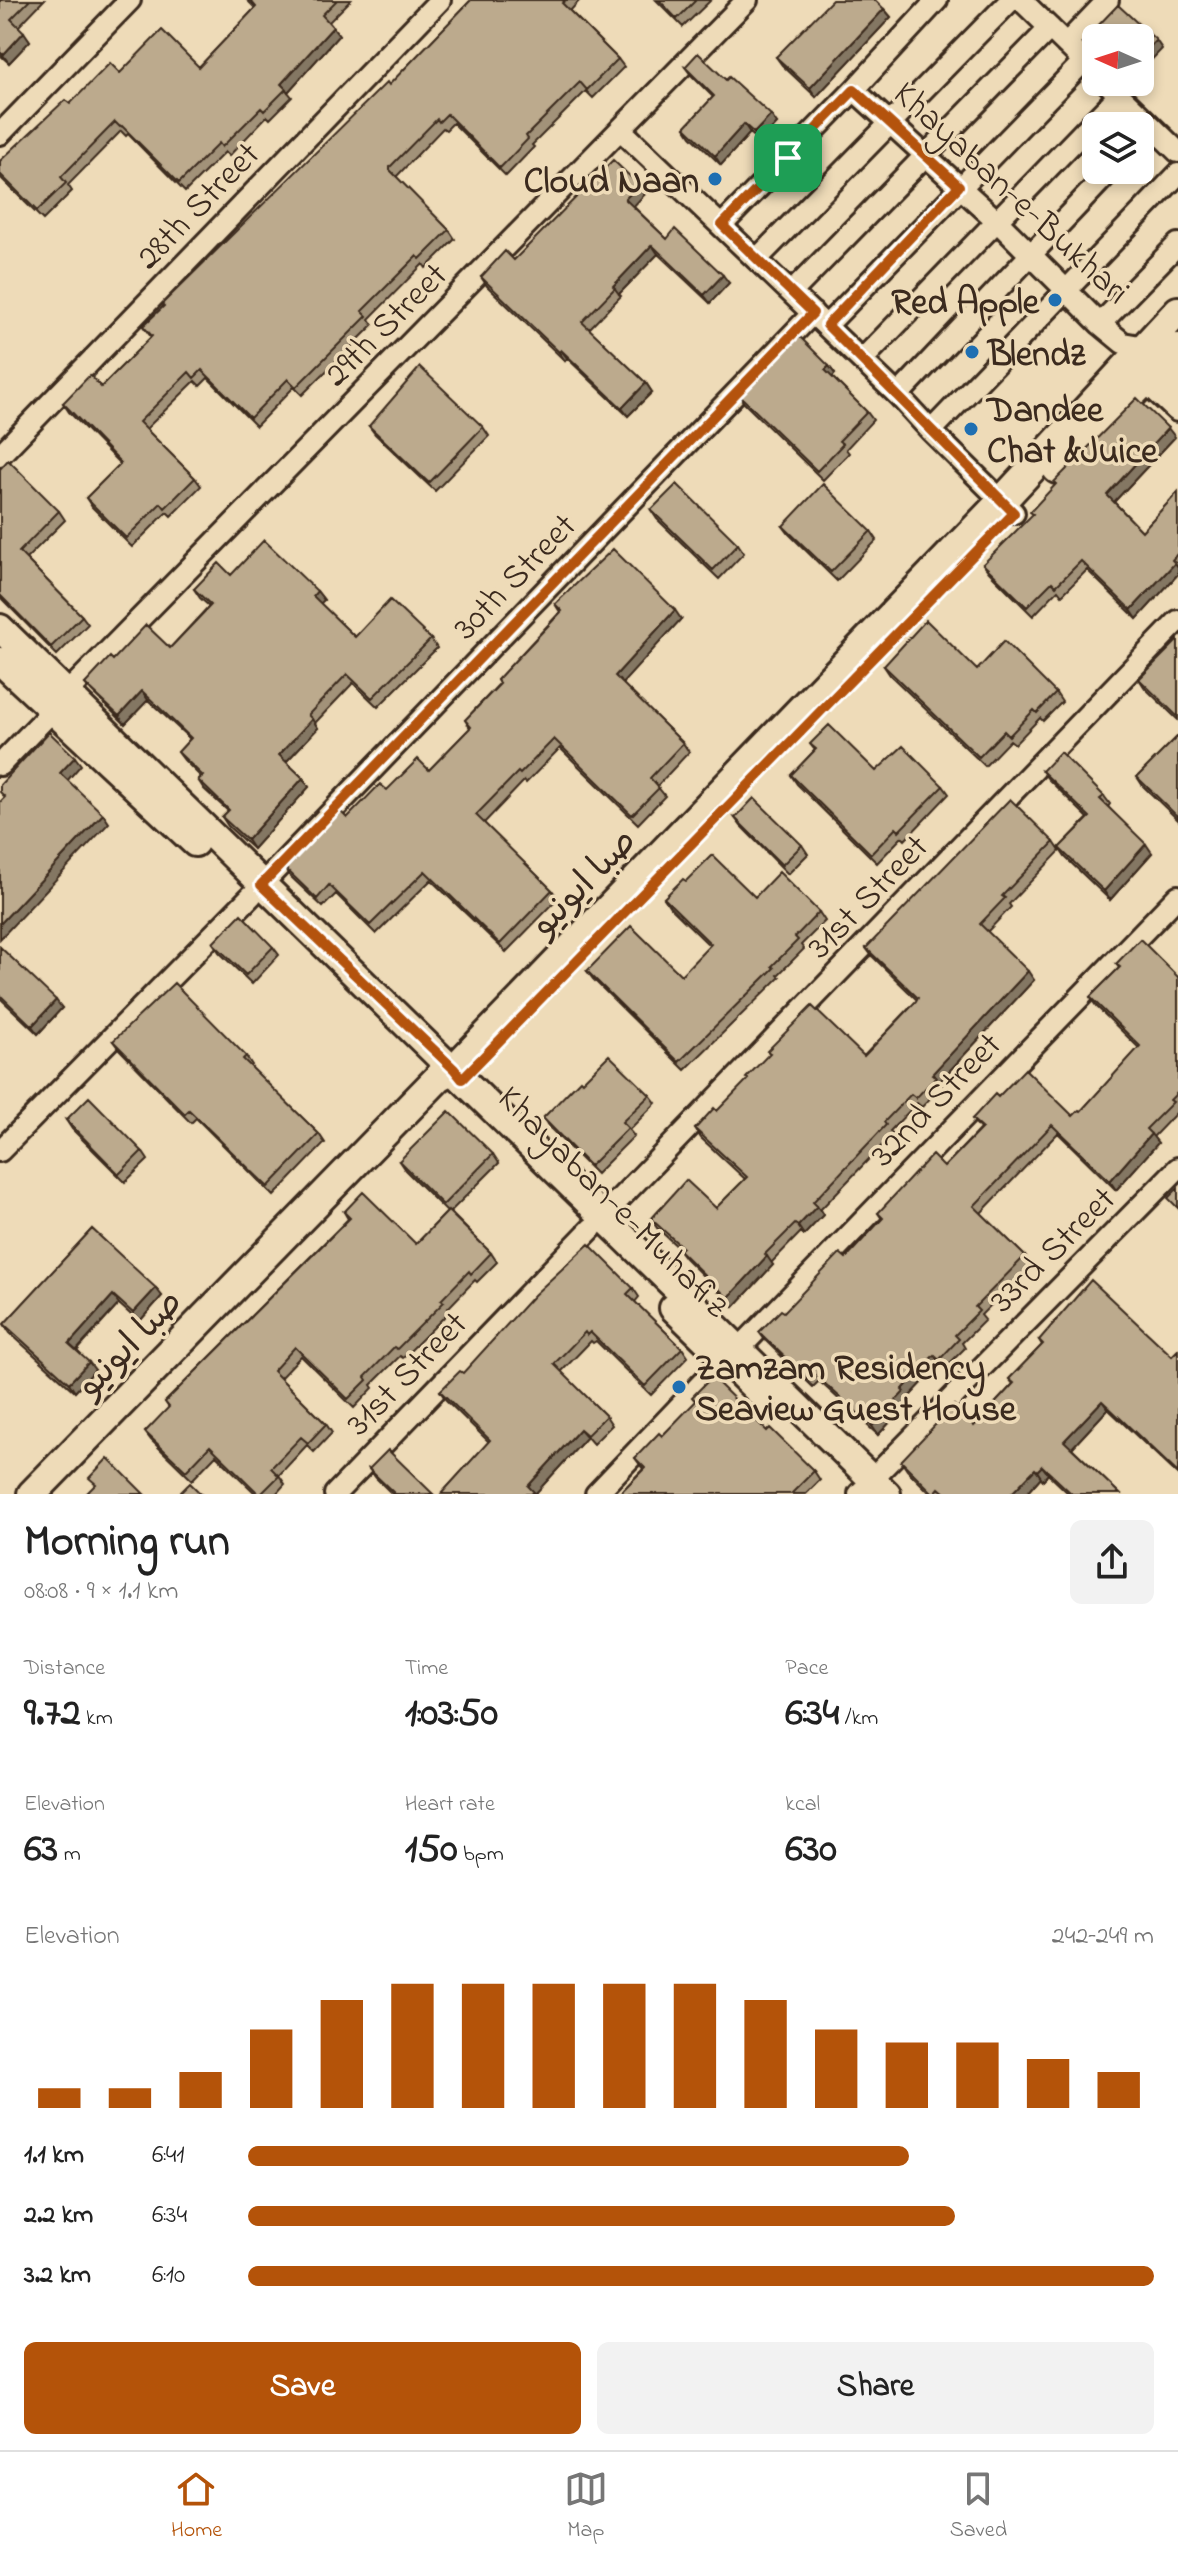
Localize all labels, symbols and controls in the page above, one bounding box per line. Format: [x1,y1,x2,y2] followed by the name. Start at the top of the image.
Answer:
[1082,24,1154,96] north arrow
[1082,24,1154,184] map controls
[879,70,1140,319] street label: Khayaban-e-Bukhari
[1082,112,1154,184] button: layers
[754,124,822,192] pin
[124,131,274,283] street label: 28th Street
[766,136,810,180] icon: arrive
[524,157,699,210] place label: Cloud Naan
[706,170,724,188] marker: Cloud Naan
[313,252,462,401] street label: 29th Street
[891,278,1040,331] place label: Red Apple
[1046,291,1064,309] marker: Red Apple
[986,330,1086,383] place label: Blendz
[963,343,981,361] marker: Blendz
[985,386,1158,480] place label: Dandee Chat &Juice
[962,420,980,438] marker: Dandee Chat &Juice
[442,502,591,654] street label: 30th Street
[518,818,651,952] street label: صبا ایونیو
[796,823,943,973] street label: 31st Street
[859,1021,1016,1181] street label: 32nd Street
[484,1075,741,1332] street label: Khayaban-e-Muhafiz
[979,1176,1130,1327] street label: 33rd Street
[64,1279,197,1413] street label: صبا ایونیو
[335,1300,482,1450] street label: 31st Street
[695,1344,1017,1438] place label: Zamzam Residency Seaview Guest House
[670,1378,688,1396] marker: Zamzam Residency Seaview Guest House
[24,1511,230,1575] text: Morning run
[1070,1520,1154,1604] button: share
[24,1573,179,1611] text: 08:08 · 9 × 1.1 km
[24,1653,105,1685] text: Distance
[405,1653,448,1685] text: Time
[785,1653,828,1685] text: Pace
[24,1685,81,1744] text: 9.72
[405,1685,498,1744] text: 1:03:50
[785,1685,839,1744] text: 6:34
[81,1703,113,1735] text: km
[839,1703,878,1735] text: /km
[24,1789,105,1821] text: Elevation
[405,1789,495,1821] text: Heart rate
[785,1789,820,1821] text: kcal
[24,1821,58,1880] text: 63
[405,1821,458,1880] text: 150
[785,1821,837,1880] text: 630
[58,1839,81,1871] text: m
[458,1839,504,1871] text: bpm
[24,1918,120,1956] text: Elevation
[1052,1918,1154,1956] text: 242–249 m
[24,2137,84,2175] text: 1.1 km
[152,2137,185,2175] text: 6:41
[24,2197,93,2235] text: 2.2 km
[152,2197,187,2235] text: 6:34
[24,2257,91,2295] text: 3.2 km
[152,2257,185,2295] text: 6:10
[24,2342,581,2434] button: Save
[597,2342,1154,2434] button: Share
[171,2467,222,2547] tab: Home
[564,2467,608,2547] tab: Map
[950,2467,1007,2547] tab: Saved

